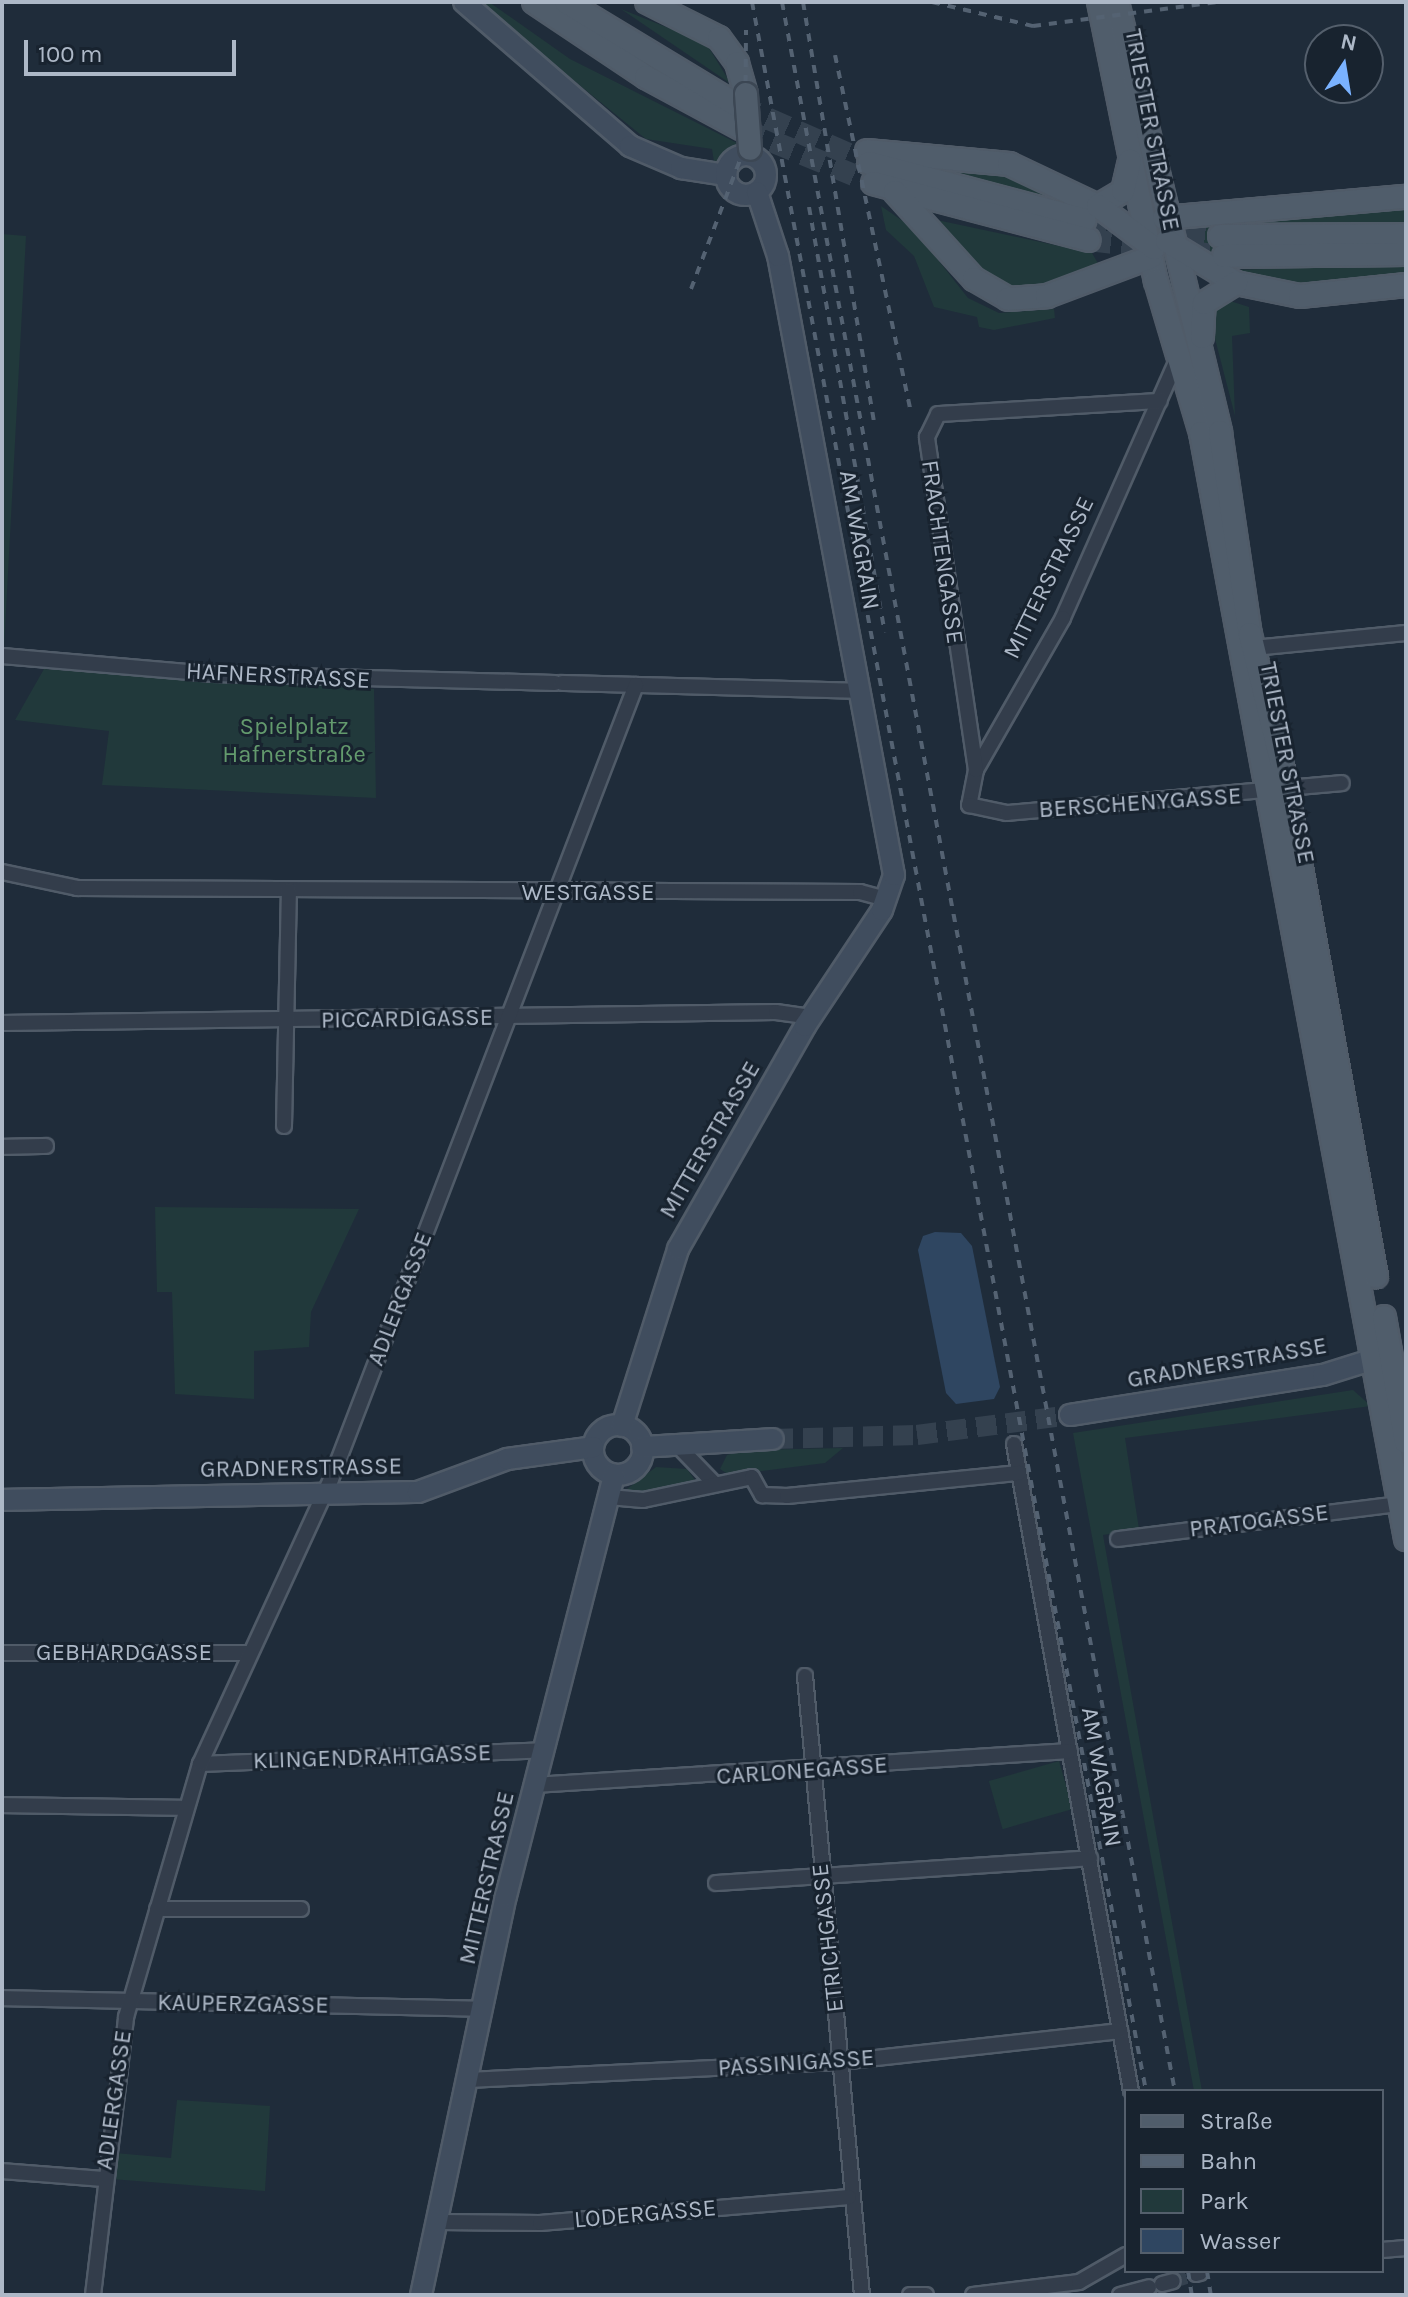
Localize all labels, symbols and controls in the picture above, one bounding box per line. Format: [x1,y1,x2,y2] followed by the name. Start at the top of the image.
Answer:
[28,24,240,74] scale bar
[1304,24,1384,104] north arrow
[1118,27,1186,233] street label: TRIESTER STRASSE
[1338,28,1359,57] text: N
[38,40,103,68] text: 100 m
[915,458,969,646] street label: FRACHTENGASSE
[833,468,885,612] street label: AM WAGRAIN
[997,492,1101,664] street label: MITTERSTRASSE
[185,657,371,695] street label: HAFNERSTRASSE
[1253,660,1321,866] street label: TRIESTER STRASSE
[222,713,366,769] park label: Spielplatz Hafnerstraße
[1038,782,1242,824] street label: BERSCHENYGASSE
[521,879,655,907] street label: WESTGASSE
[321,1003,493,1035] street label: PICCARDIGASSE
[653,1056,767,1224] street label: MITTERSTRASSE
[361,1228,439,1370] street label: ADLERGASSE
[1125,1331,1329,1395] street label: GRADNERSTRASSE
[200,1452,402,1484] street label: GRADNERSTRASSE
[1188,1498,1330,1544] street label: PRATOGASSE
[36,1639,212,1667] street label: GEBHARDGASSE
[1075,1705,1127,1849] street label: AM WAGRAIN
[252,1738,492,1776] street label: KLINGENDRAHTGASSE
[715,1751,889,1791] street label: CARLONEGASSE
[453,1789,521,1967] street label: MITTERSTRASSE
[806,1862,850,2014] street label: ETRICHGASSE
[157,1988,329,2020] street label: KAUPERZGASSE
[90,2028,138,2172] street label: ADLERGASSE
[717,2043,875,2083] street label: PASSINIGASSE
[1124,2089,1384,2273] legend
[1200,2107,1272,2135] text: Straße
[1200,2147,1257,2175] text: Bahn
[1200,2187,1249,2215] text: Park
[573,2193,717,2235] street label: LODERGASSE
[1200,2227,1280,2255] text: Wasser

